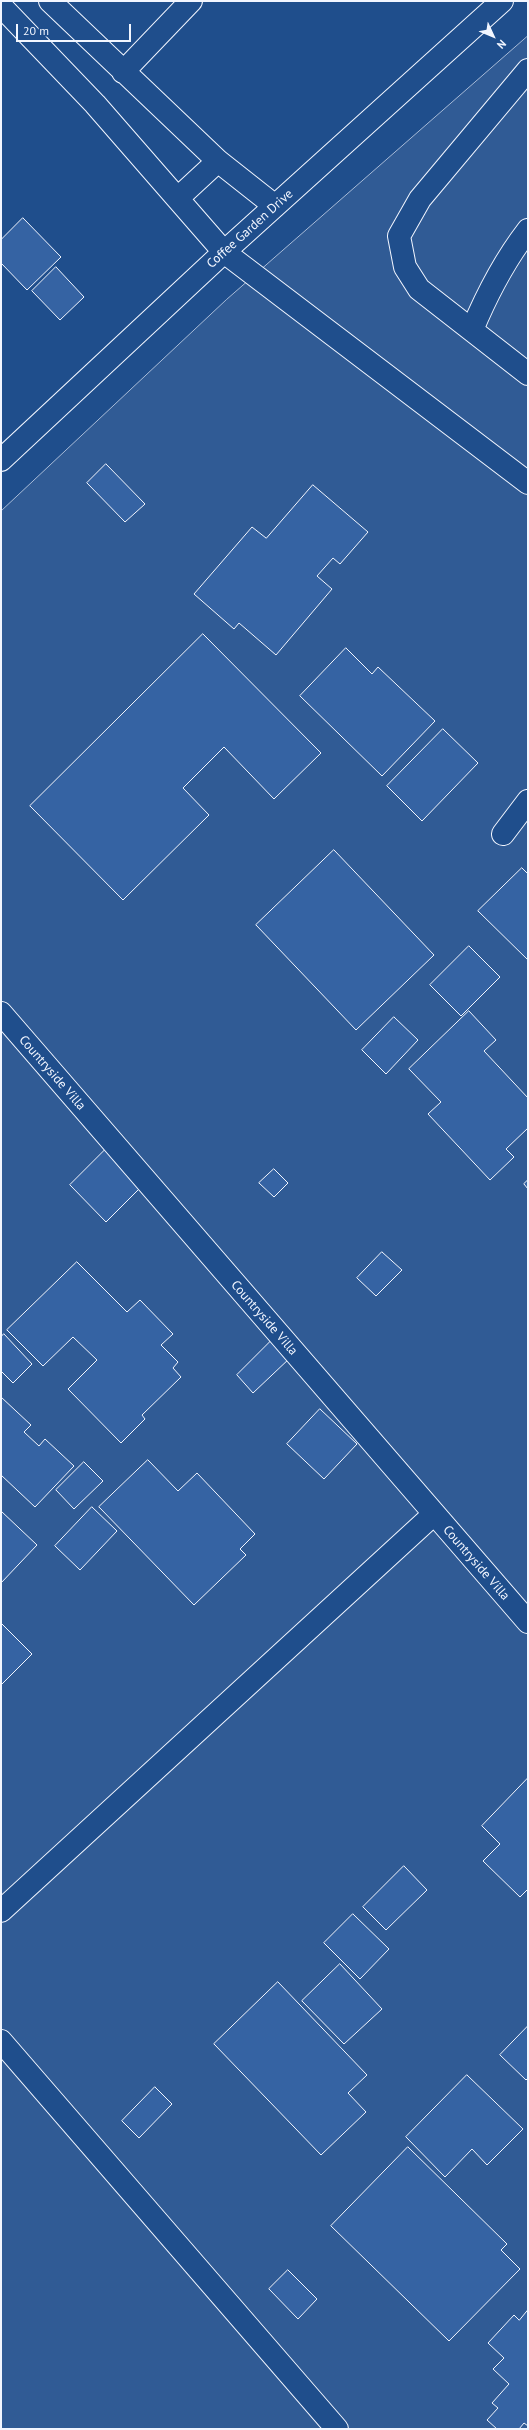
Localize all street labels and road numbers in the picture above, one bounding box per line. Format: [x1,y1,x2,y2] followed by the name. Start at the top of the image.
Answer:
[204,186,296,272] street label: Coffee Garden Drive
[15,1032,89,1114] street label: Countryside Villa
[227,1277,301,1359] street label: Countryside Villa
[439,1522,513,1604] street label: Countryside Villa

